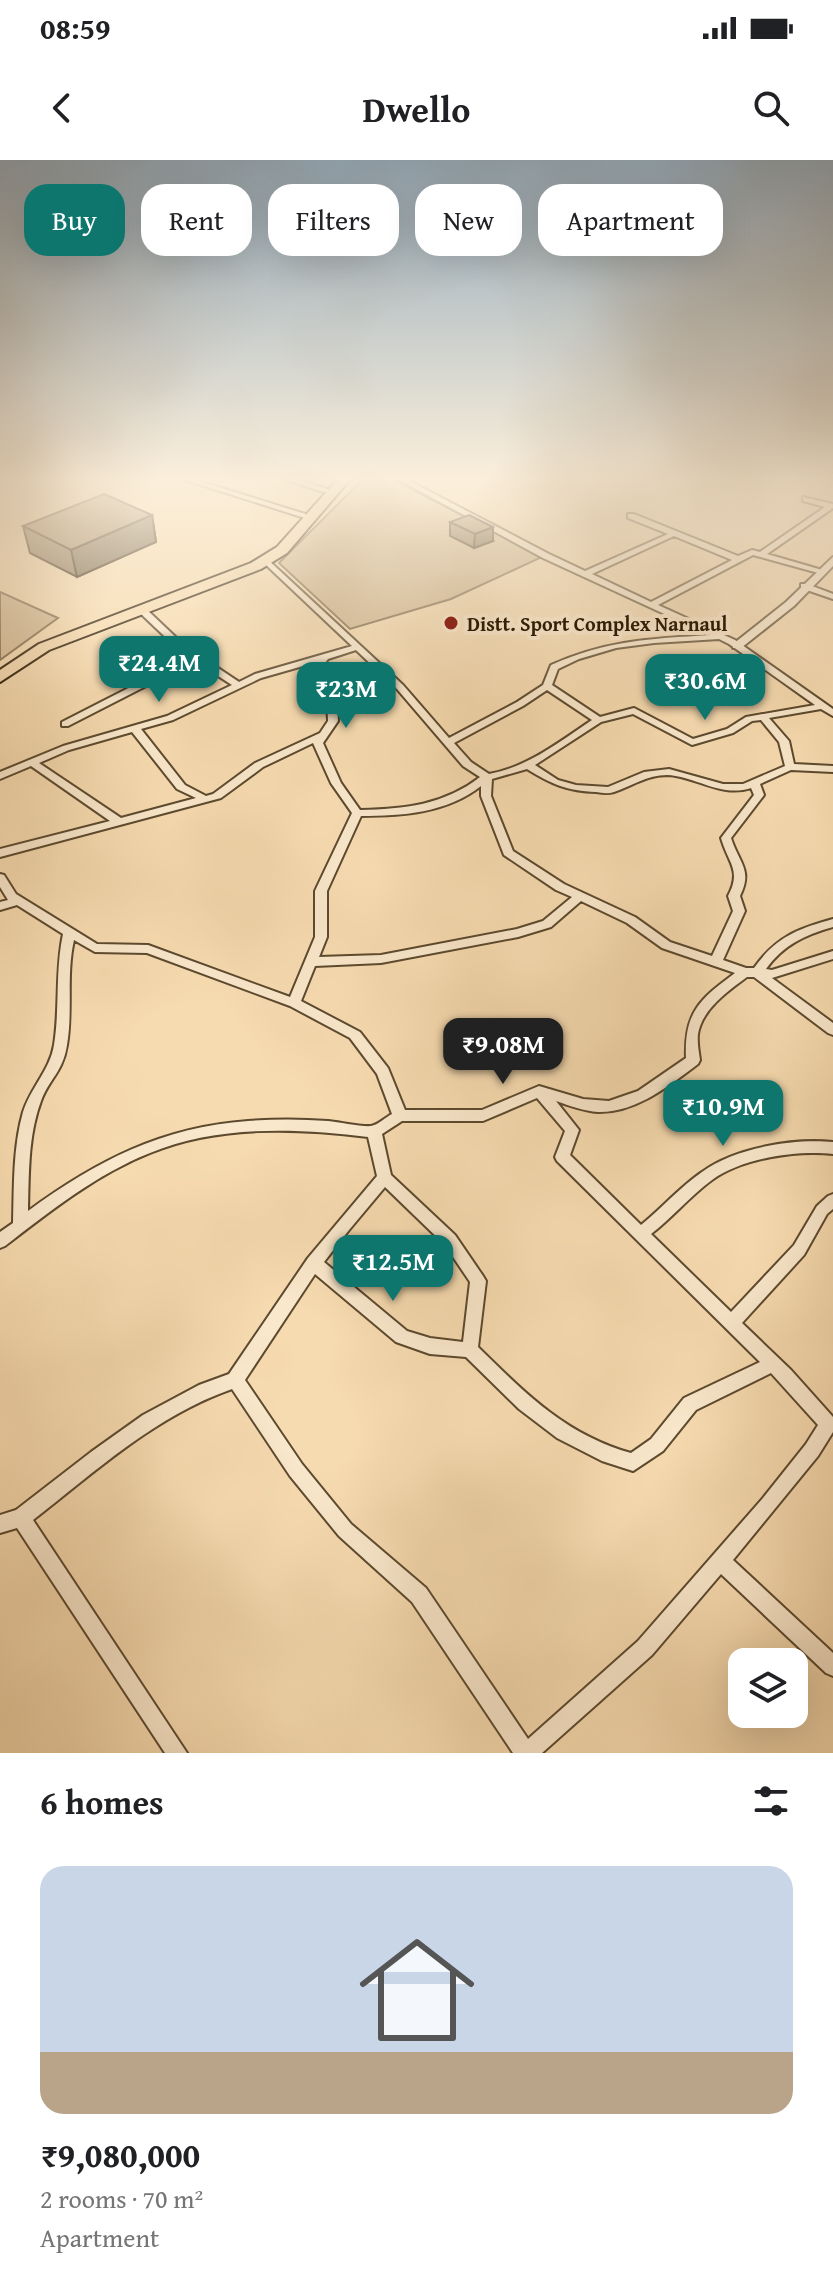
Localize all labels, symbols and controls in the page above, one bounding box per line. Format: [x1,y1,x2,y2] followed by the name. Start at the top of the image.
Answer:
[40,6,111,50] text: 08:59
[363,82,470,135] text: Dwello
[40,86,84,130] icon: back
[749,86,793,130] icon: search
[24,184,125,256] chip: Buy
[141,184,252,256] chip: Rent
[268,184,399,256] chip: Filters
[415,184,522,256] chip: New
[538,184,723,256] chip: Apartment
[467,609,727,638] place label: Distt. Sport Complex Narnaul
[442,614,460,632] marker: Distt. Sport Complex Narnaul
[94,636,224,704] pin: ₹24.4M
[117,642,201,681] text: ₹24.4M
[640,654,770,722] pin: ₹30.6M
[663,660,747,699] text: ₹30.6M
[299,662,393,730] pin: ₹23M
[315,668,377,707] text: ₹23M
[438,1018,568,1086] pin: ₹9.08M
[461,1024,545,1063] text: ₹9.08M
[658,1080,788,1148] pin: ₹10.9M
[681,1086,765,1125] text: ₹10.9M
[328,1235,458,1303] pin: ₹12.5M
[351,1241,435,1280] text: ₹12.5M
[728,1648,808,1728] map controls
[728,1648,808,1728] button: layers
[40,1777,164,1826] text: 6 homes
[749,1779,793,1823] icon: filters
[345,1918,489,2062] icon: home
[40,2130,200,2179] text: ₹9,080,000
[40,2179,203,2218] text: 2 rooms · 70 m²
[40,2218,159,2257] text: Apartment

